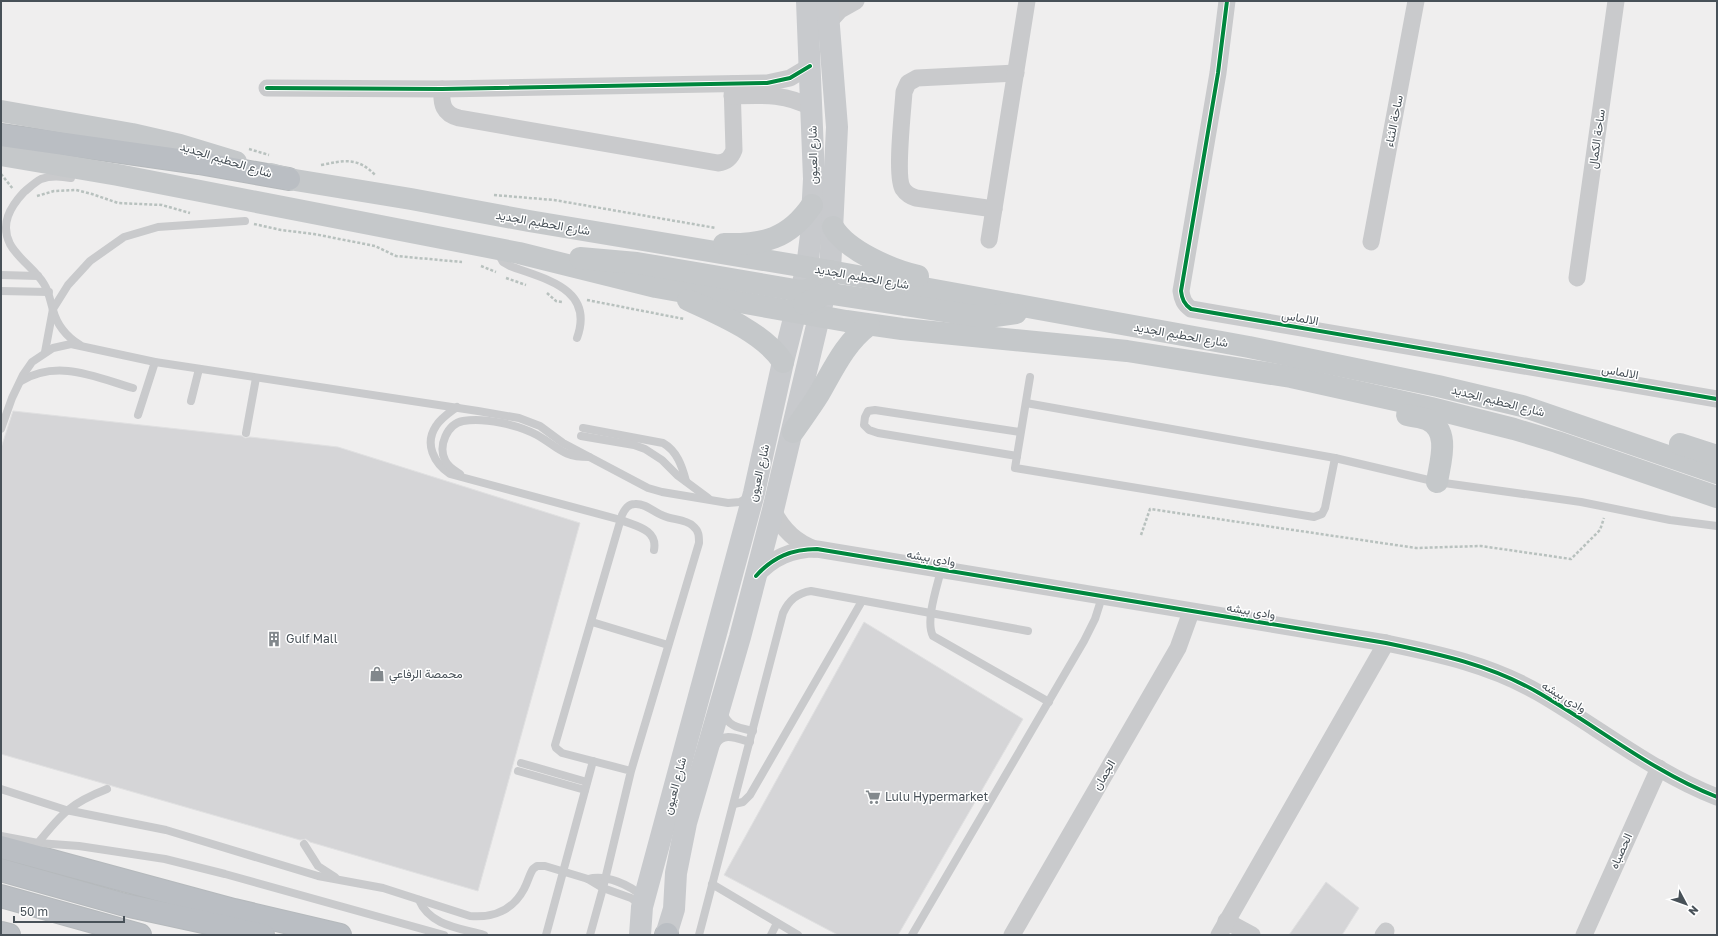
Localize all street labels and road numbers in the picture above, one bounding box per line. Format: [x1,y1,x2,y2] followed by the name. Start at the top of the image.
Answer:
[1381,94,1406,148] street label: ساحة الثناء
[1585,108,1609,170] street label: ساحة الكمال
[804,125,823,184] street label: شارع العيون
[178,138,274,183] street label: شارع الحطيم الجديد
[494,207,591,240] street label: شارع الحطيم الجديد
[813,261,910,294] street label: شارع الحطيم الجديد
[1280,307,1320,329] street label: الالماس
[1132,319,1229,352] street label: شارع الحطيم الجديد
[1600,361,1640,383] street label: الالماس
[1449,382,1546,421] street label: شارع الحطيم الجديد
[745,443,774,504] street label: شارع العيون
[905,546,957,570] street label: وادى بيشه
[1225,599,1277,623] street label: وادى بيشه
[1539,677,1589,717] street label: وادى بيشه
[660,756,691,817] street label: شارع العيون
[1089,757,1118,793] street label: الجمان
[1606,831,1635,871] street label: الحصباه

